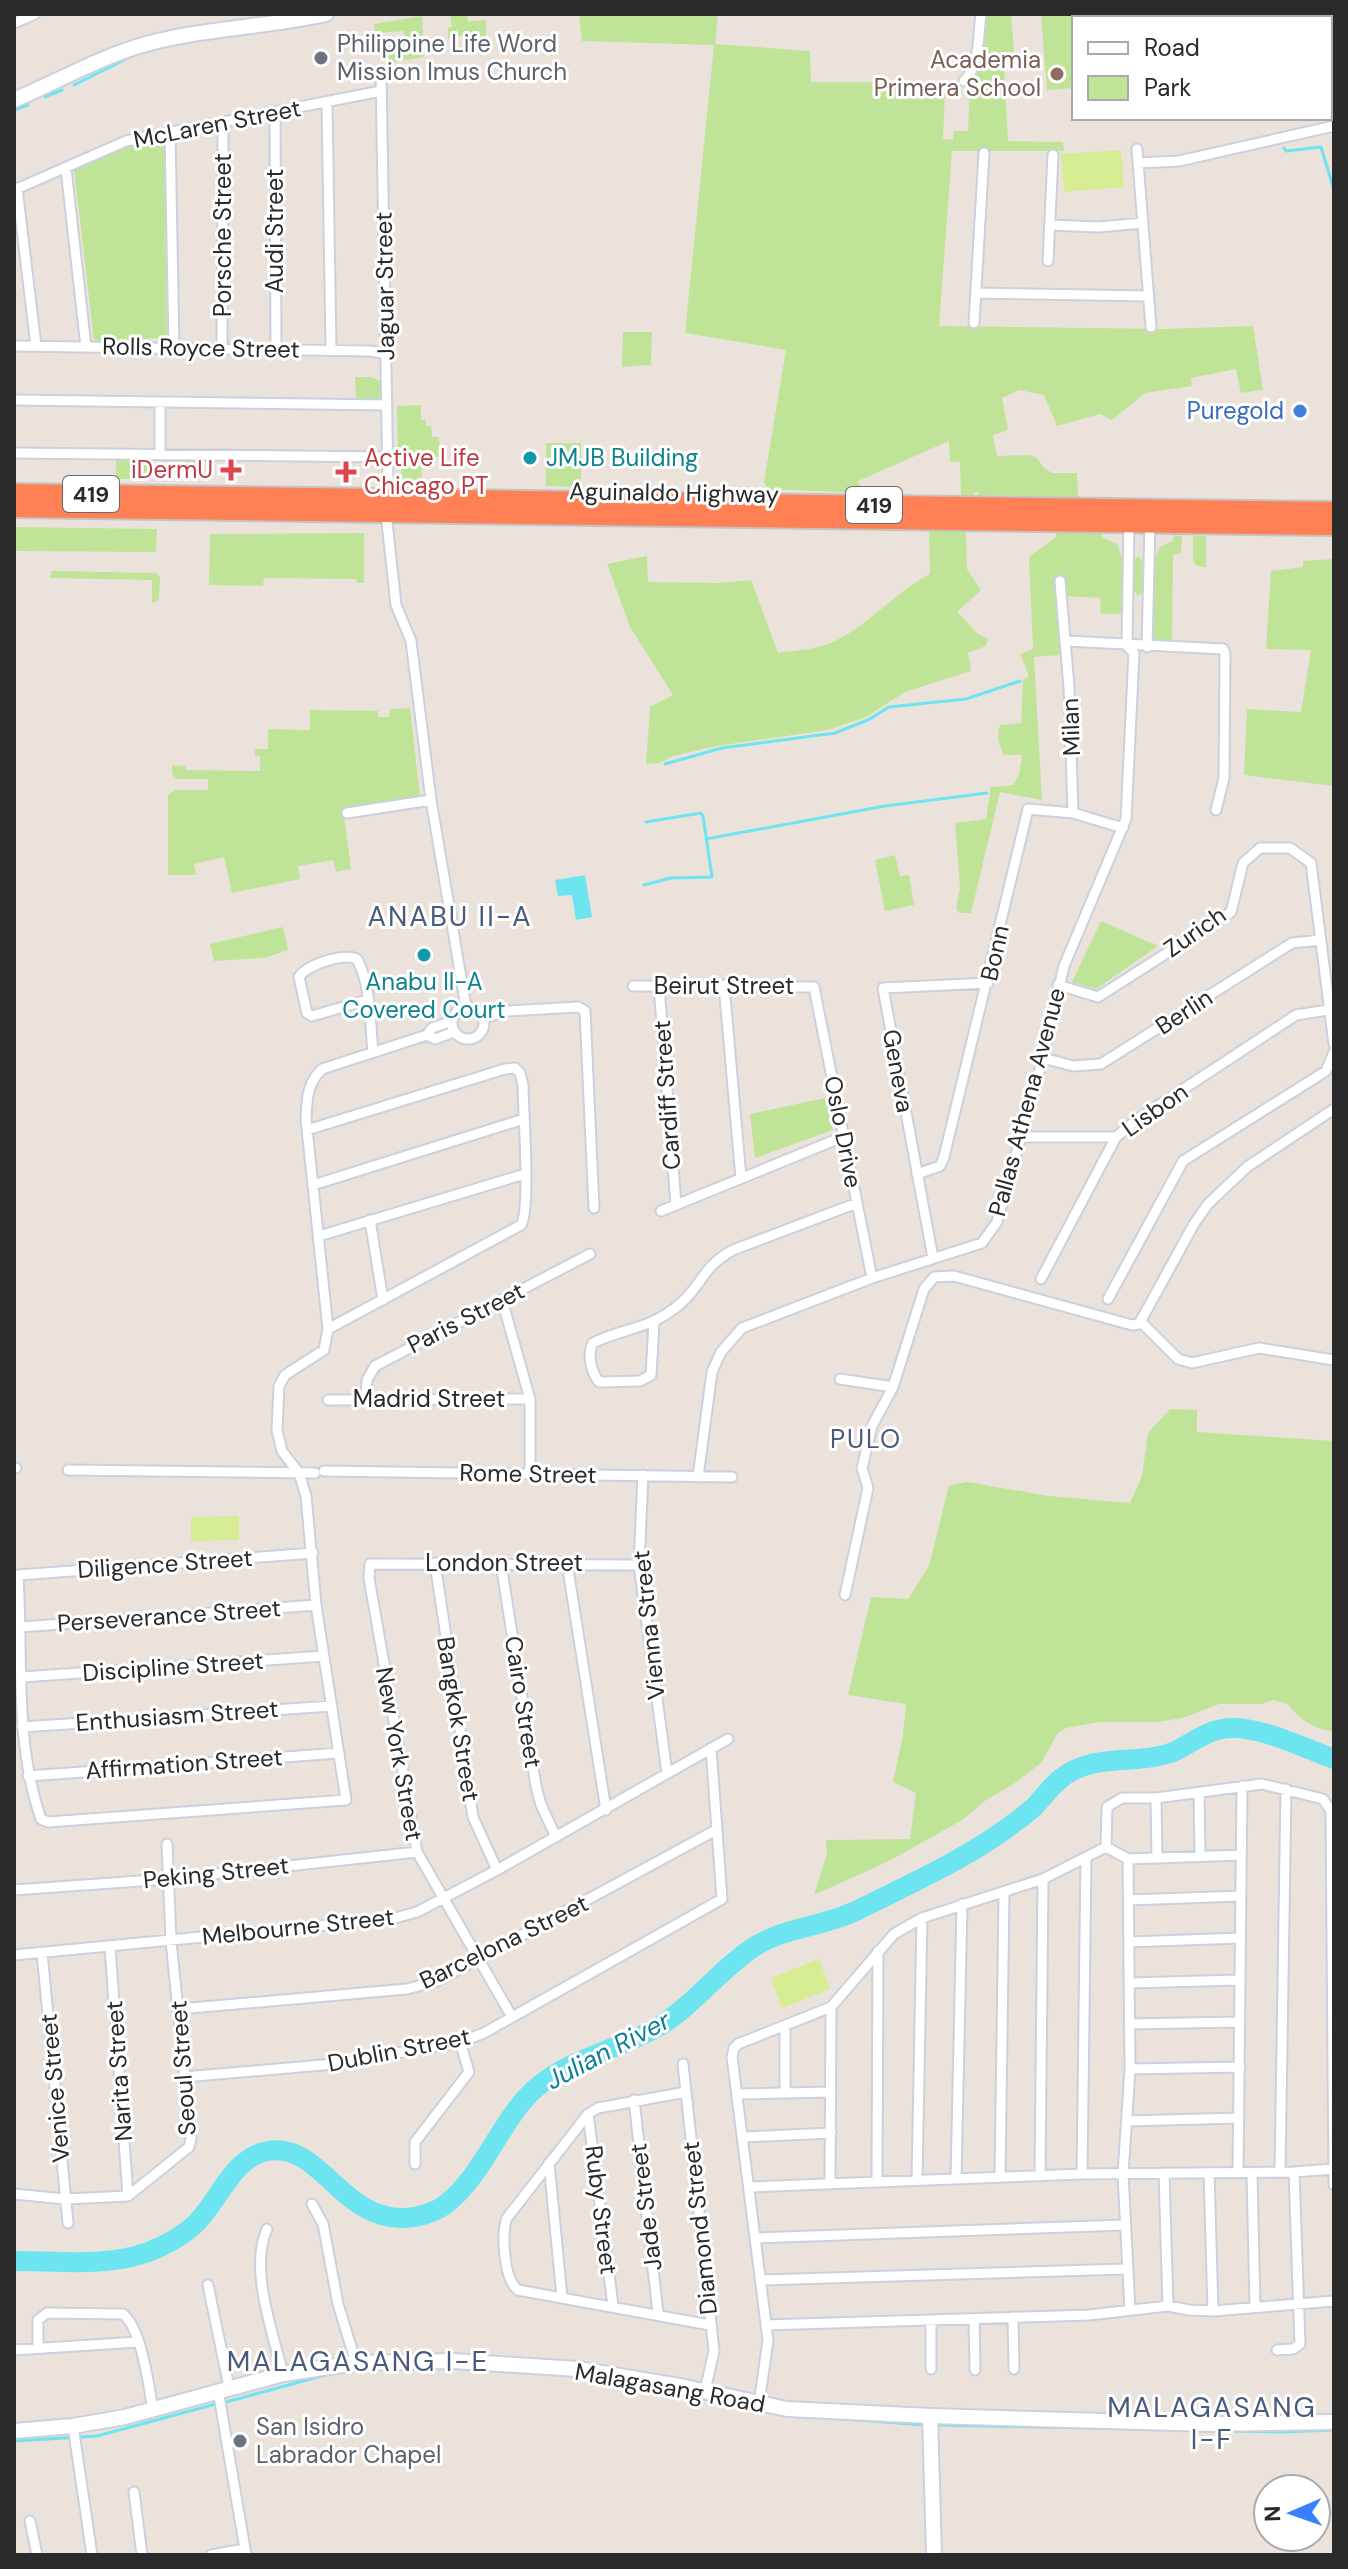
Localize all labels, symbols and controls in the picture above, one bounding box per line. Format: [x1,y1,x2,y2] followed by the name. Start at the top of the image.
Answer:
[1072,16,1332,120] legend
[337,28,567,87] place label: Philippine Life Word Mission Imus Church
[1144,32,1200,63] text: Road
[874,44,1041,103] place label: Academia Primera School
[312,49,330,67] marker: Philippine Life Word Mission Imus Church
[1048,65,1066,83] marker: Academia Primera School
[1144,72,1191,103] text: Park
[131,92,303,155] street label: McLaren Street
[207,153,238,317] street label: Porsche Street
[259,169,290,293] street label: Audi Street
[368,211,401,361] street label: Jaguar Street
[102,330,300,365] street label: Rolls Royce Street
[1187,395,1284,426] place label: Puregold
[1291,402,1309,420] marker: Puregold
[364,442,488,501] place label: Active Life Chicago PT
[546,442,698,473] place label: JMJB Building
[521,449,539,467] marker: JMJB Building
[131,454,213,485] place label: iDermU
[220,459,242,481] marker: iDermU
[335,461,357,483] marker: Active Life Chicago PT
[569,475,779,510] street label: Aguinaldo Highway
[63,476,119,512] road number: 419
[846,487,902,523] road number: 419
[1054,697,1087,757] street label: Milan
[367,898,533,935] district label: ANABU II-A
[1158,899,1232,964] street label: Zurich
[973,922,1016,984] street label: Bonn
[415,946,433,964] marker: Anabu II-A Covered Court
[342,966,506,1025] place label: Anabu II-A Covered Court
[654,970,794,1001] street label: Beirut Street
[1149,982,1218,1041] street label: Berlin
[981,984,1072,1219] street label: Pallas Athena Avenue
[646,1019,687,1171] street label: Cardiff Street
[876,1027,921,1115] street label: Geneva
[817,1073,870,1191] street label: Oslo Drive
[1116,1076,1194,1143] street label: Lisbon
[402,1275,530,1360] street label: Paris Street
[353,1383,505,1414] street label: Madrid Street
[830,1422,902,1456] district label: PULO
[459,1457,597,1490] street label: Rome Street
[76,1542,254,1585] street label: Diligence Street
[425,1547,583,1578] street label: London Street
[625,1549,672,1701] street label: Vienna Street
[56,1592,282,1639] street label: Perseverance Street
[430,1634,487,1804] street label: Bangkok Street
[498,1634,549,1770] street label: Cairo Street
[81,1645,265,1688] street label: Discipline Street
[369,1665,430,1843] street label: New York Street
[75,1693,279,1738] street label: Enthusiasm Street
[84,1741,284,1786] street label: Affirmation Street
[142,1849,290,1896] street label: Peking Street
[414,1887,593,1996] street label: Barcelona Street
[200,1901,395,1952] street label: Melbourne Street
[162,1999,203,2137] street label: Seoul Street
[98,2000,139,2143] street label: Narita Street
[540,2002,677,2097] water label: Julian River
[33,2012,76,2164] street label: Venice Street
[325,2021,473,2079] street label: Dublin Street
[675,2140,724,2316] street label: Diamond Street
[622,2142,669,2273] street label: Jade Street
[578,2144,625,2276] street label: Ruby Street
[227,2343,489,2380] district label: MALAGASANG I-E
[573,2356,768,2419] street label: Malagasang Road
[1107,2389,1317,2458] district label: MALAGASANG I-F
[256,2411,441,2470] place label: San Isidro Labrador Chapel
[231,2432,249,2450] marker: San Isidro Labrador Chapel
[1252,2473,1332,2553] north arrow
[1258,2505,1287,2522] text: N

